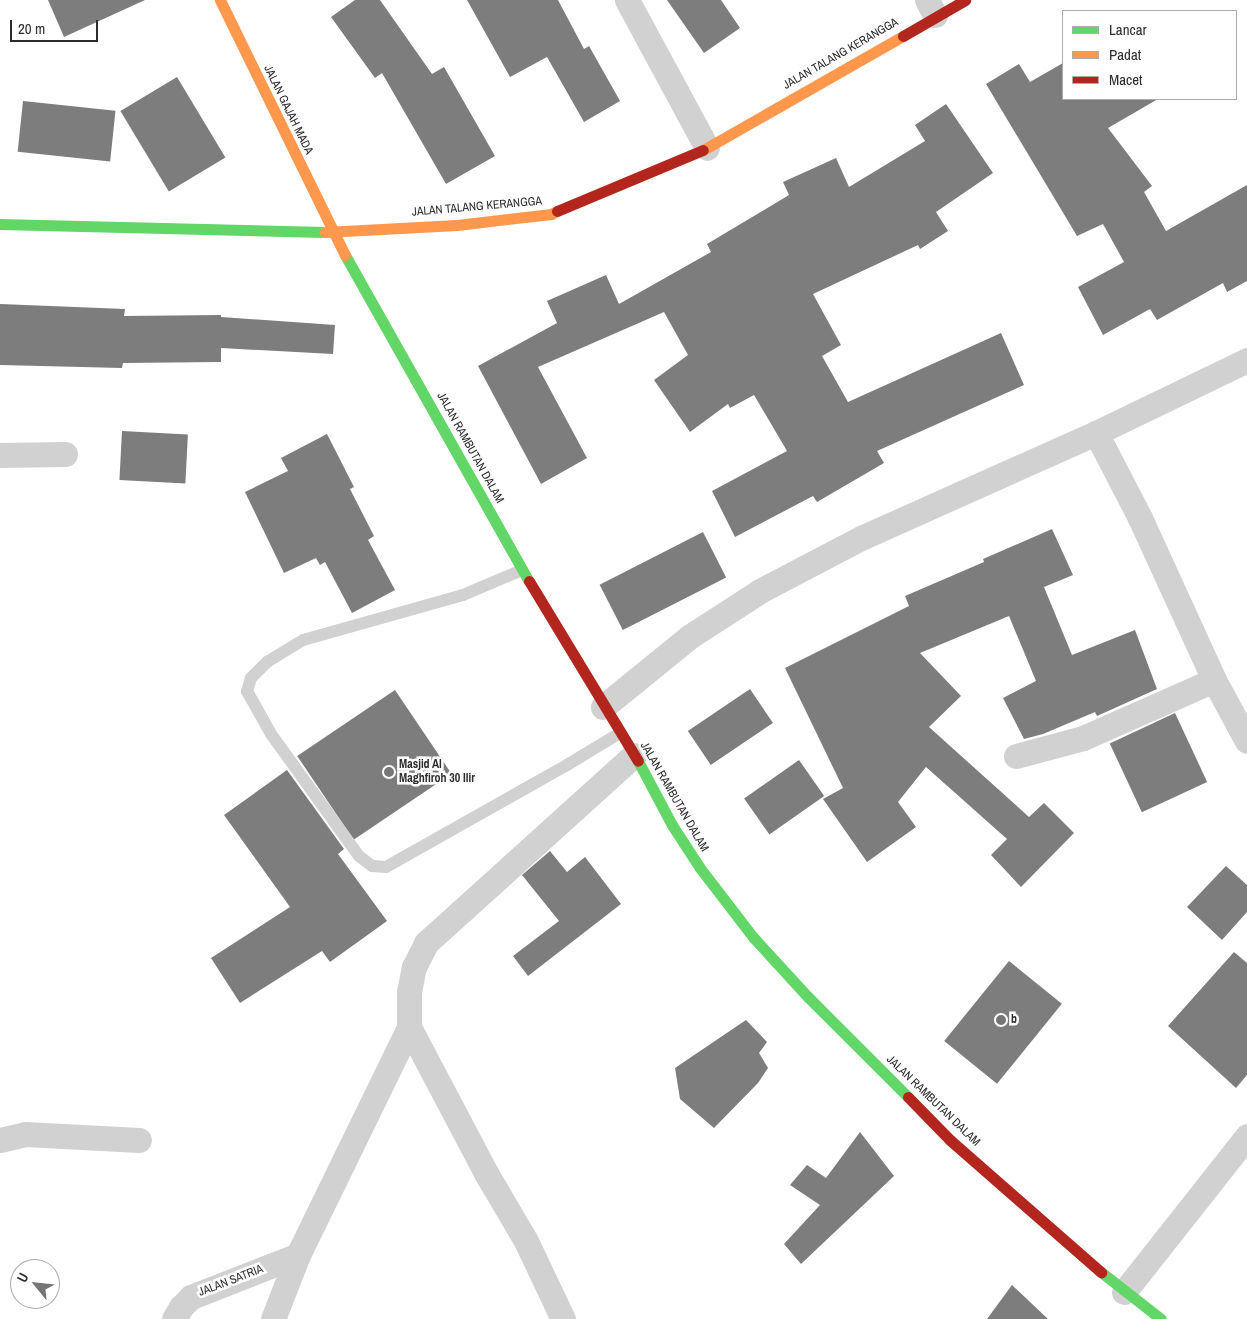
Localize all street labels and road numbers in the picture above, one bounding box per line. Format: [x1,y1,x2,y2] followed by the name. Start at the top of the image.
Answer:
[781,15,901,93] street label: JALAN TALANG KERANGGA
[260,63,316,157] street label: JALAN GAJAH MADA
[411,194,543,220] street label: JALAN TALANG KERANGGA
[434,390,506,506] street label: JALAN RAMBUTAN DALAM
[637,739,711,855] street label: JALAN RAMBUTAN DALAM
[883,1053,983,1149] street label: JALAN RAMBUTAN DALAM
[197,1262,265,1300] street label: JALAN SATRIA

